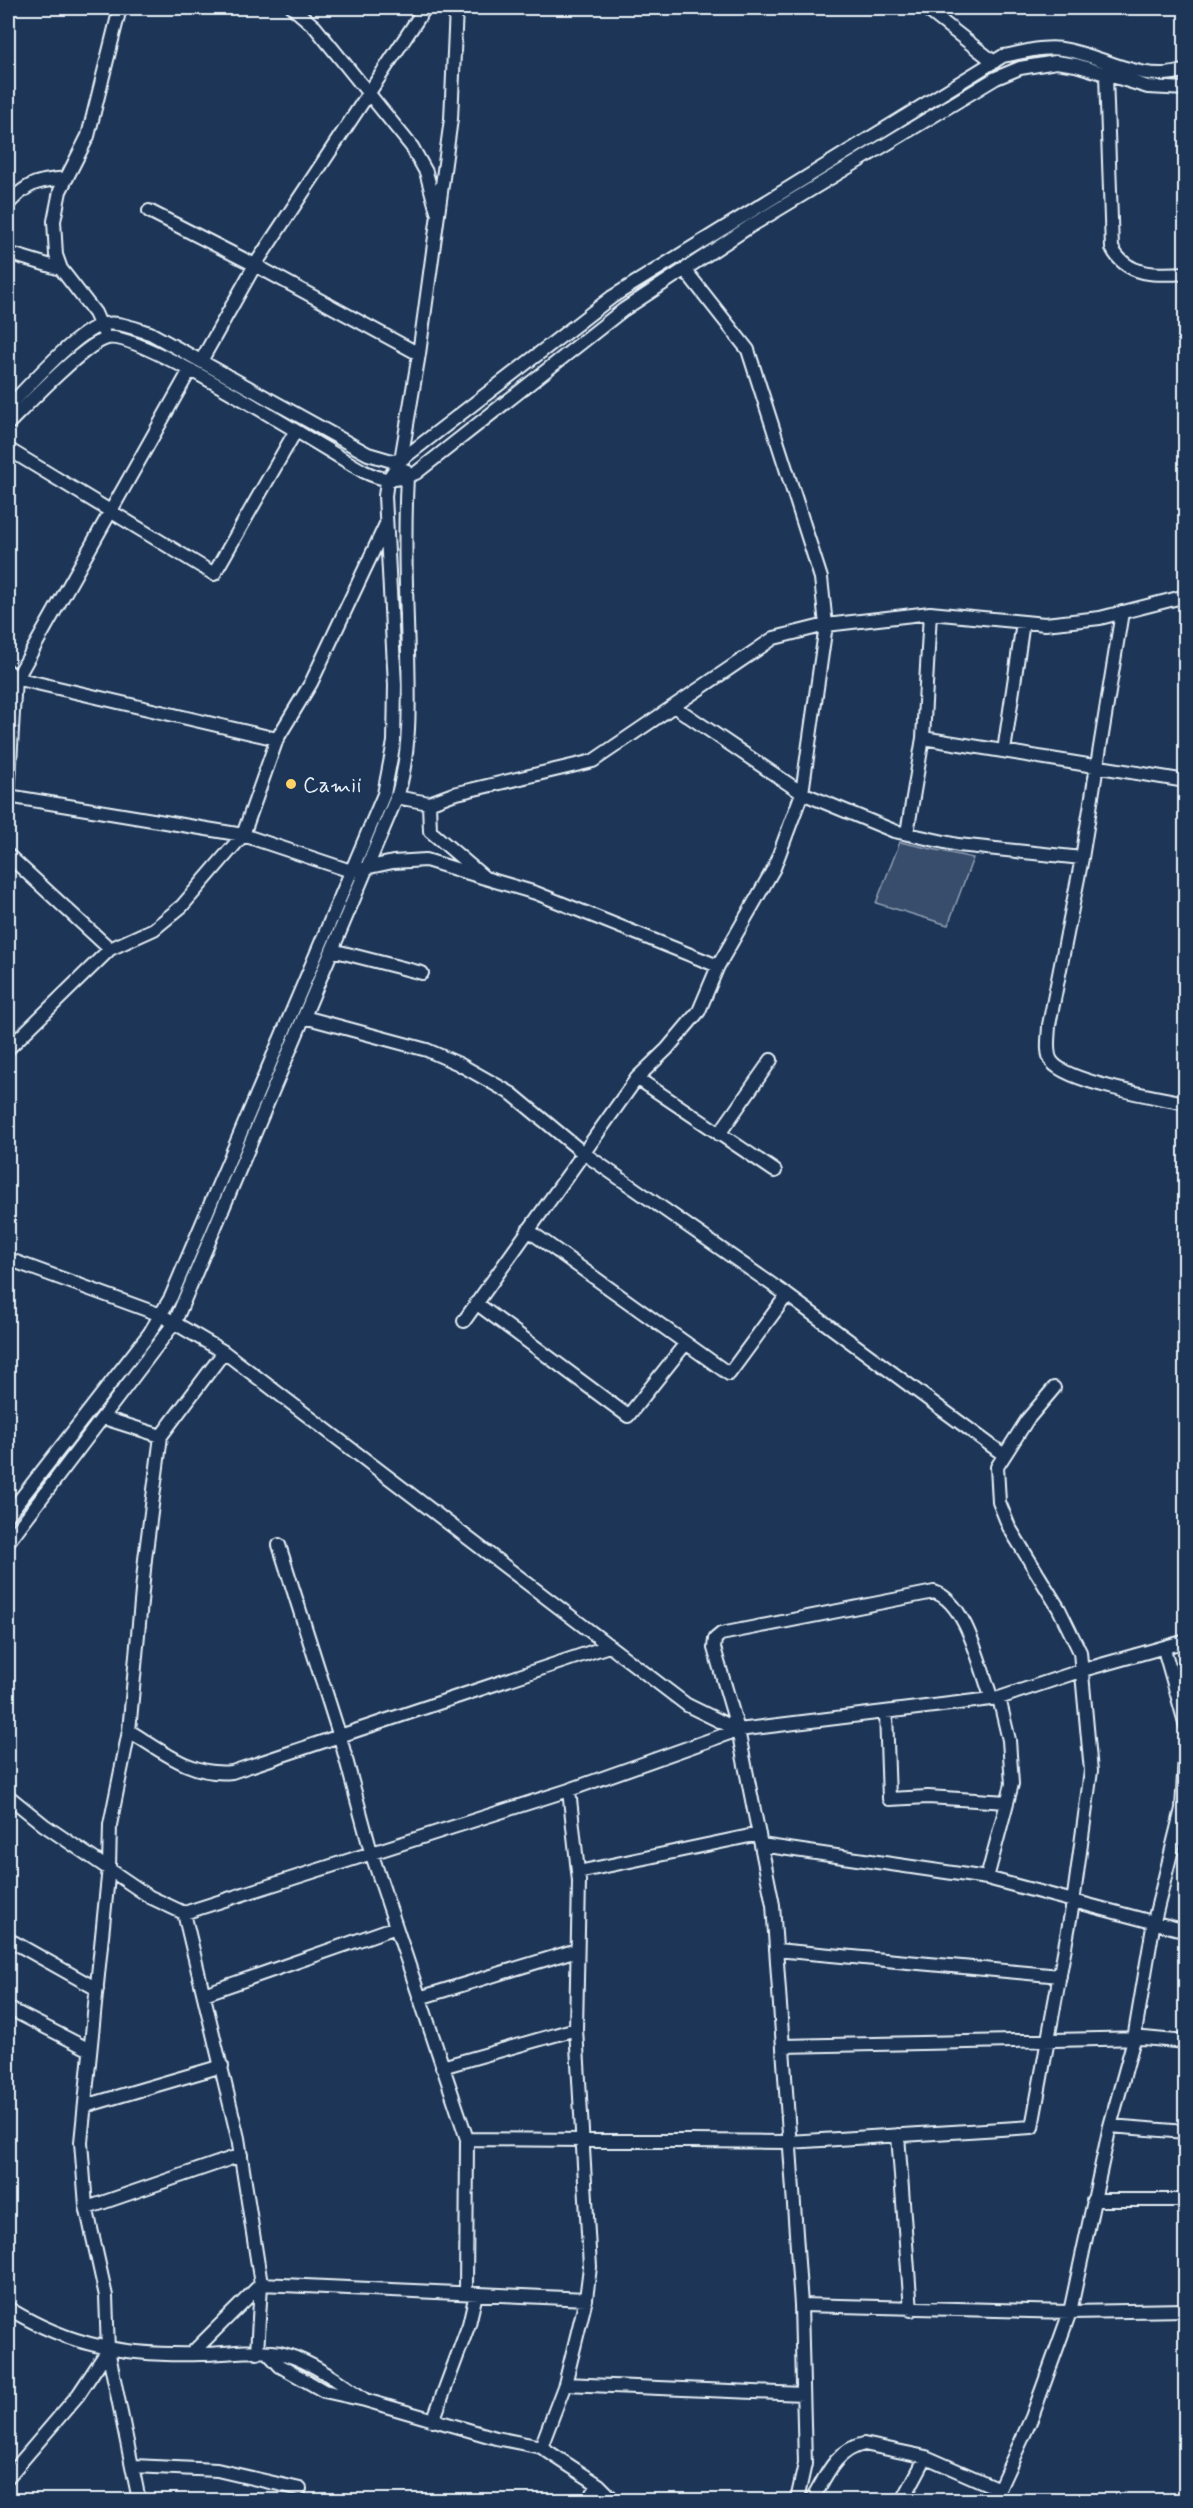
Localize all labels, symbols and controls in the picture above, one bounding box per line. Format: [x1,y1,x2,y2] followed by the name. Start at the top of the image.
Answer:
[303,772,362,800] place label: Camii
[284,777,298,791] marker: Camii

